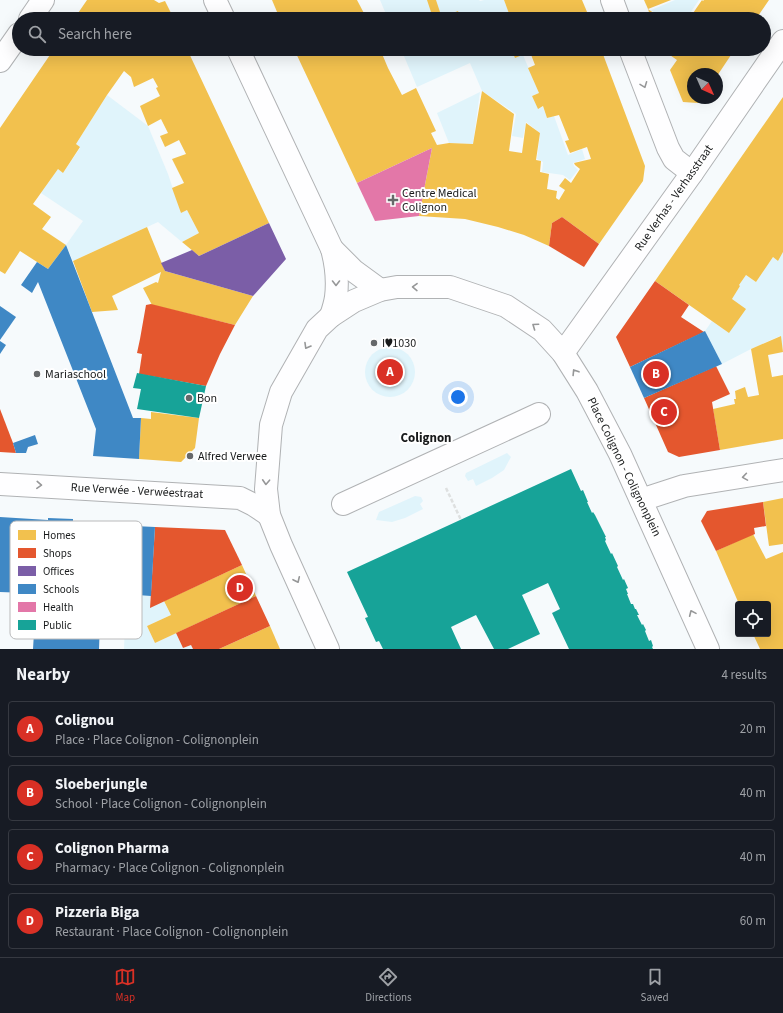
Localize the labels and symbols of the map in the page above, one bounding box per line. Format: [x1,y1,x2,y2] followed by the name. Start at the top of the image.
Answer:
[687,68,723,104] north arrow
[640,82,648,89] one-way arrow
[631,141,717,255] street label: Rue Verhas - Verhasstraat
[402,185,477,216] place label: Centre Medical Colignon
[387,194,399,206] marker: Centre Medical Colignon
[332,280,340,286] one-way arrow
[412,283,418,291] one-way arrow
[533,324,540,331] one-way arrow
[382,335,416,352] place label: I♥1030
[369,338,379,348] marker: I♥1030
[305,342,312,350] one-way arrow
[377,357,403,387] pin: A
[643,359,669,389] pin: B
[45,366,106,383] place label: Mariaschool
[32,369,42,379] marker: Mariaschool
[572,369,580,376] one-way arrow
[448,387,468,407] your location
[197,390,217,407] place label: Bon
[184,393,194,403] marker: Bon
[584,395,664,539] street label: Place Colignon - Colignonplein
[651,397,677,427] pin: C
[400,429,452,447] district label: Colignon
[198,448,267,465] place label: Alfred Verwee
[185,451,195,461] marker: Alfred Verwee
[741,472,748,480] one-way arrow
[70,479,204,503] street label: Rue Verwée - Verwéestraat
[262,479,271,485] one-way arrow
[36,481,42,490] one-way arrow
[10,521,142,639] legend
[43,528,76,543] text: Homes
[43,546,72,561] text: Shops
[43,564,75,579] text: Offices
[227,573,253,603] pin: D
[292,576,300,584] one-way arrow
[43,582,80,597] text: Schools
[43,600,74,615] text: Health
[689,610,697,617] one-way arrow
[43,618,72,633] text: Public

